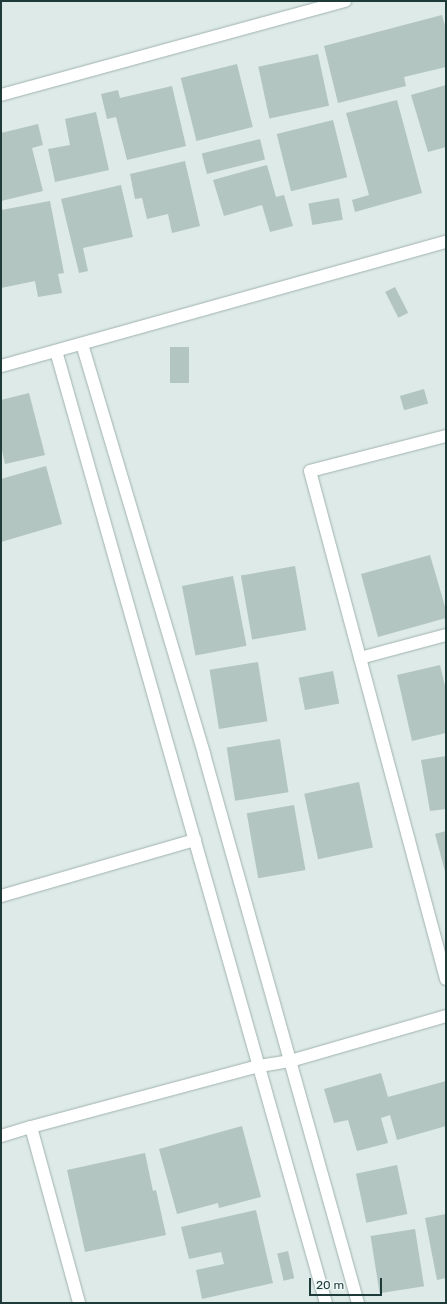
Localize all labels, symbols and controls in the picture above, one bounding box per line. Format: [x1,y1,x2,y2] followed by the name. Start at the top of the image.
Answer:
[311,1270,384,1296] scale bar
[316,1278,344,1292] text: 20 m

